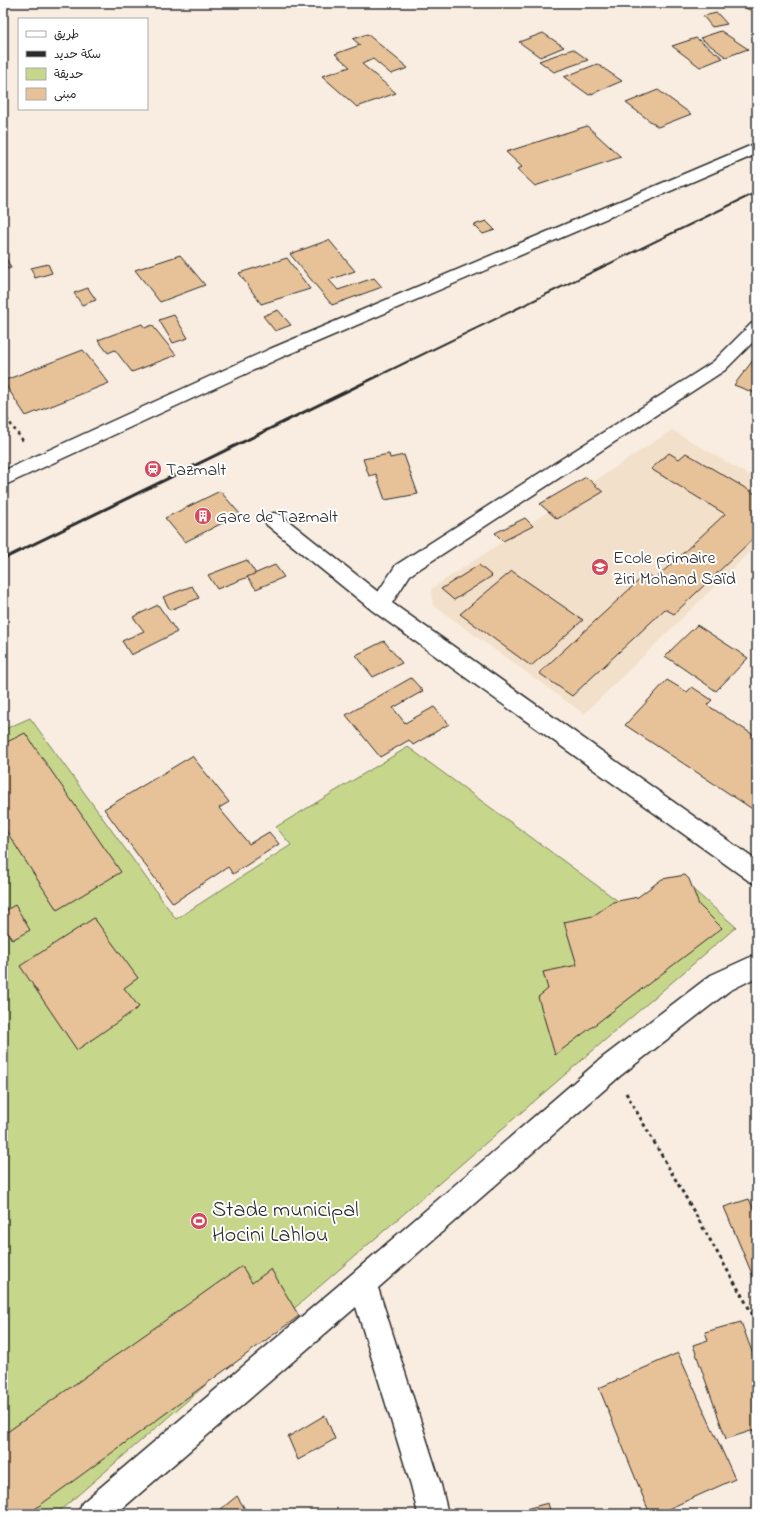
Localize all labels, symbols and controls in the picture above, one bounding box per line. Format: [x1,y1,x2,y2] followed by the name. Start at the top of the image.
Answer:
[18,18,148,110] legend
[54,26,79,44] text: طريق
[54,46,101,64] text: سكة حديد
[54,66,83,84] text: حديقة
[54,86,77,104] text: مبنى
[166,458,226,484] place label: Tazmalt
[143,459,163,479] station icon: Tazmalt
[216,505,338,531] place label: Gare de Tazmalt
[193,506,213,526] building icon: Gare de Tazmalt
[613,546,736,593] place label: Ecole primaire Ziri Mohand Saïd
[590,557,610,577] school or university icon: Ecole primaire Ziri Mohand Saïd
[212,1195,359,1252] place label: Stade municipal Hocini Lahlou
[189,1211,209,1231] sports icon: Stade municipal Hocini Lahlou

